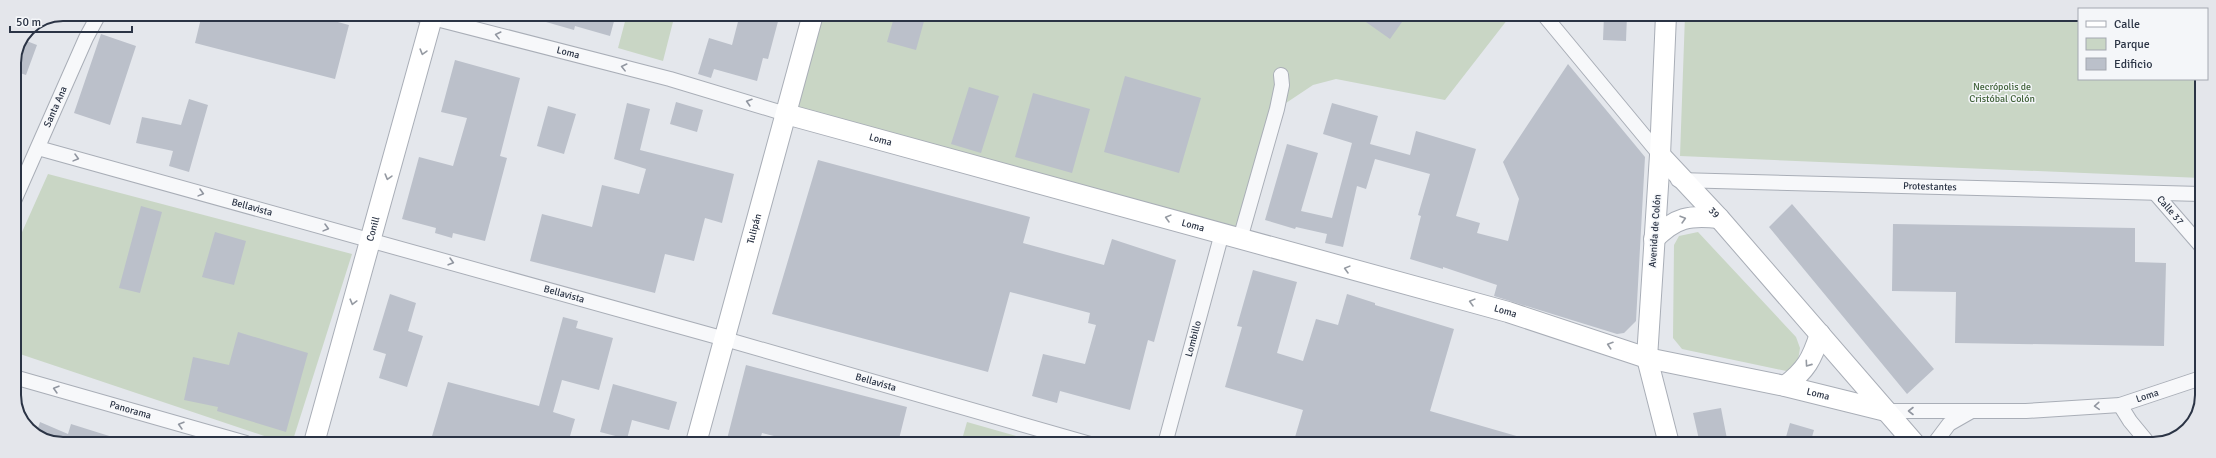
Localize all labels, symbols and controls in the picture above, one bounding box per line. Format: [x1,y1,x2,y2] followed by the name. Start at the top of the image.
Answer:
[10,8,132,34] scale bar
[2078,8,2208,80] legend
[16,15,41,30] text: 50 m
[2114,17,2140,32] text: Calle
[495,31,502,40] one-way arrow
[2114,37,2150,52] text: Parque
[555,44,581,62] street label: Loma
[419,48,427,55] one-way arrow
[2114,57,2152,72] text: Edificio
[621,63,628,72] one-way arrow
[1969,81,2035,105] park label: Necrópolis de Cristóbal Colón
[41,84,70,129] street label: Santa Ana
[746,98,753,107] one-way arrow
[868,131,893,149] street label: Loma
[72,154,79,162] one-way arrow
[384,173,393,180] one-way arrow
[1903,180,1958,193] street label: Protestantes
[197,188,204,197] one-way arrow
[2154,193,2186,227] street label: Calle 37
[1646,194,1664,268] street label: Avenida de Colón
[230,196,274,219] street label: Bellavista
[1706,205,1722,221] street label: 39
[745,212,764,245] street label: Tulipán
[364,215,382,243] street label: Conill
[1164,215,1171,223] one-way arrow
[1680,215,1687,224] one-way arrow
[1180,217,1206,234] street label: Loma
[323,223,330,231] one-way arrow
[448,258,455,266] one-way arrow
[1344,265,1350,273] one-way arrow
[542,283,586,306] street label: Bellavista
[349,298,358,305] one-way arrow
[1469,298,1476,307] one-way arrow
[1493,302,1518,321] street label: Loma
[1183,319,1204,358] street label: Lombillo
[1606,341,1613,350] one-way arrow
[1806,359,1813,366] one-way arrow
[854,371,898,394] street label: Bellavista
[53,385,60,394] one-way arrow
[1805,386,1831,403] street label: Loma
[2134,387,2160,405] street label: Loma
[108,398,153,422] street label: Panorama
[2094,402,2100,411] one-way arrow
[1908,407,1914,415] one-way arrow
[178,421,185,430] one-way arrow

